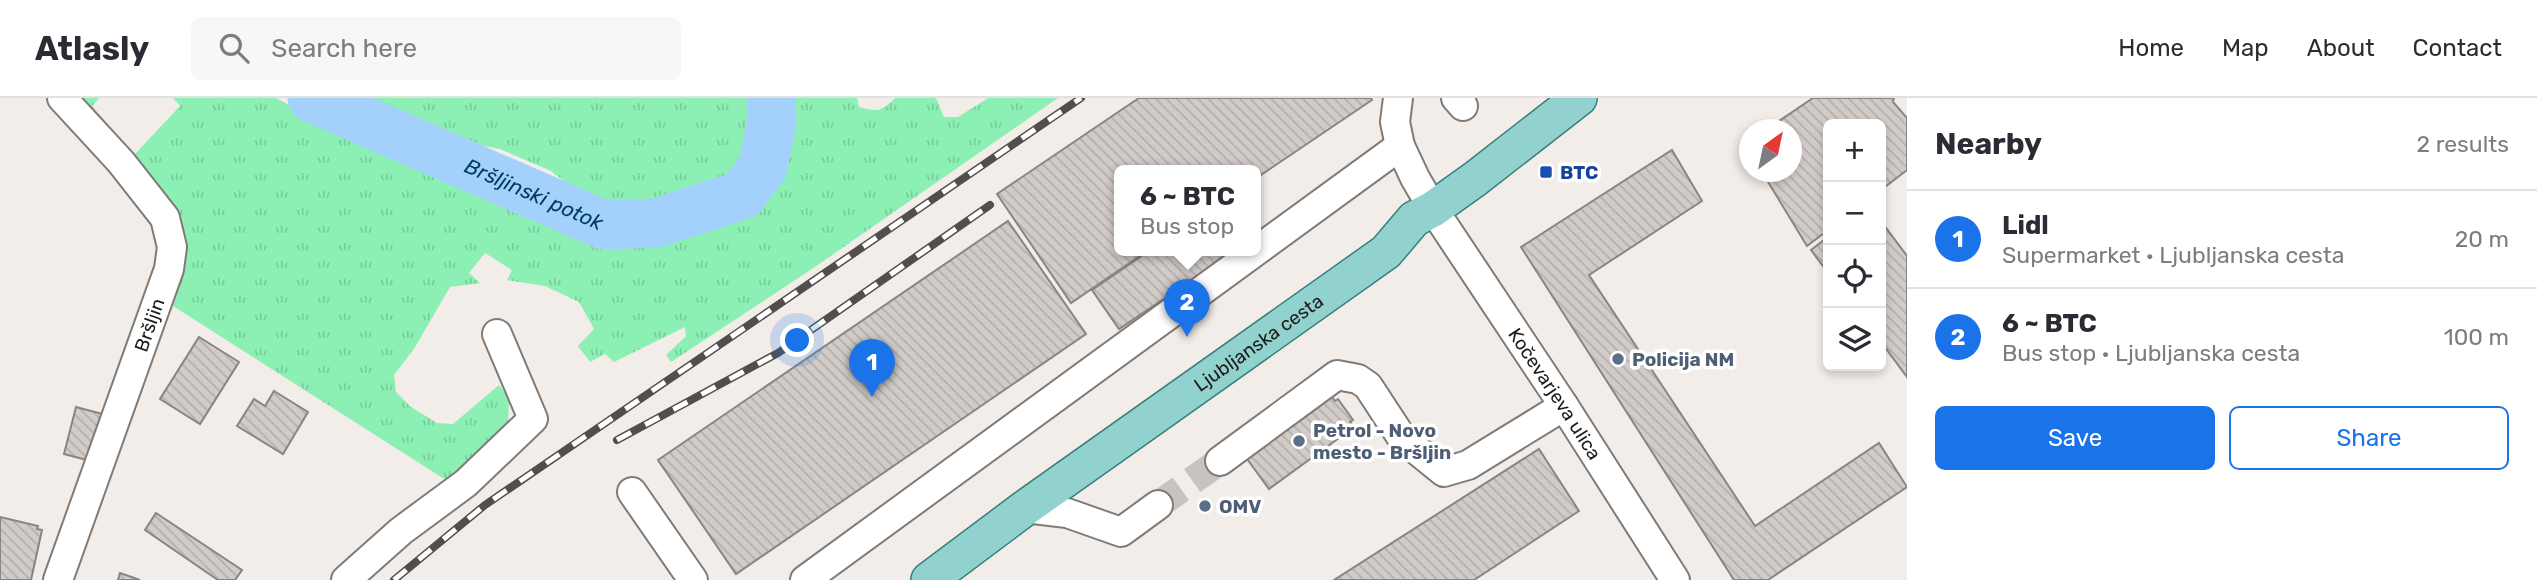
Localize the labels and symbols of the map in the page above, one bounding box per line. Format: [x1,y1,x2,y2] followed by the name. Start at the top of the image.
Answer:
[1739,119,1802,182] north arrow
[461,153,608,236] water label: Bršljinski potok
[1560,161,1598,184] place label: BTC
[1538,164,1554,180] marker: BTC
[1164,279,1210,337] pin: 2
[1190,289,1328,397] street label: Ljubljanska cesta
[129,295,170,355] street label: Bršljin
[780,323,814,357] your location
[1503,324,1606,464] street label: Kočevarjeva ulica
[849,339,895,397] pin: 1
[1632,348,1734,371] place label: Policija NM
[1610,351,1626,367] marker: Policija NM
[1313,419,1451,464] place label: Petrol - Novo mesto - Bršljin
[1291,433,1307,449] marker: Petrol - Novo mesto - Bršljin
[1219,495,1261,518] place label: OMV
[1197,498,1213,514] marker: OMV

